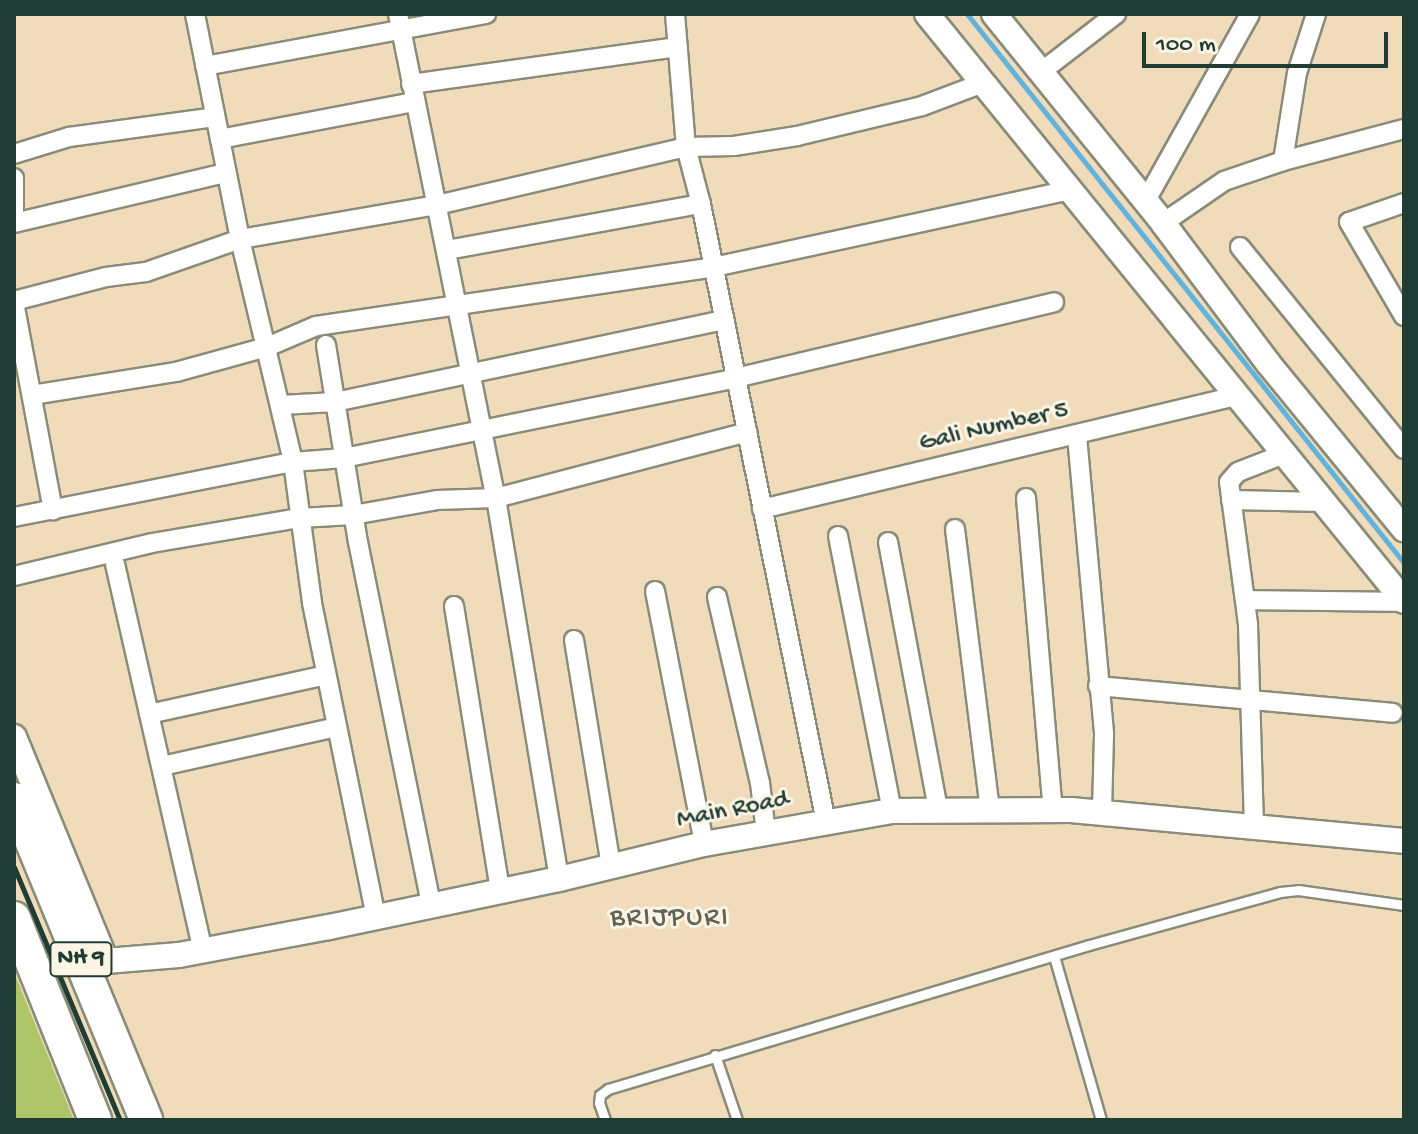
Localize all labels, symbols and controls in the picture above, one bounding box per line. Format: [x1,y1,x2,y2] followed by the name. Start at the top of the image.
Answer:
[1146,16,1392,66] scale bar
[1156,31,1216,60] text: 100 m
[916,396,1072,460] street label: Gali Number 5
[674,785,792,837] street label: Main Road
[610,902,730,936] district label: BRIJPURI
[49,939,113,979] road number: NH 9

